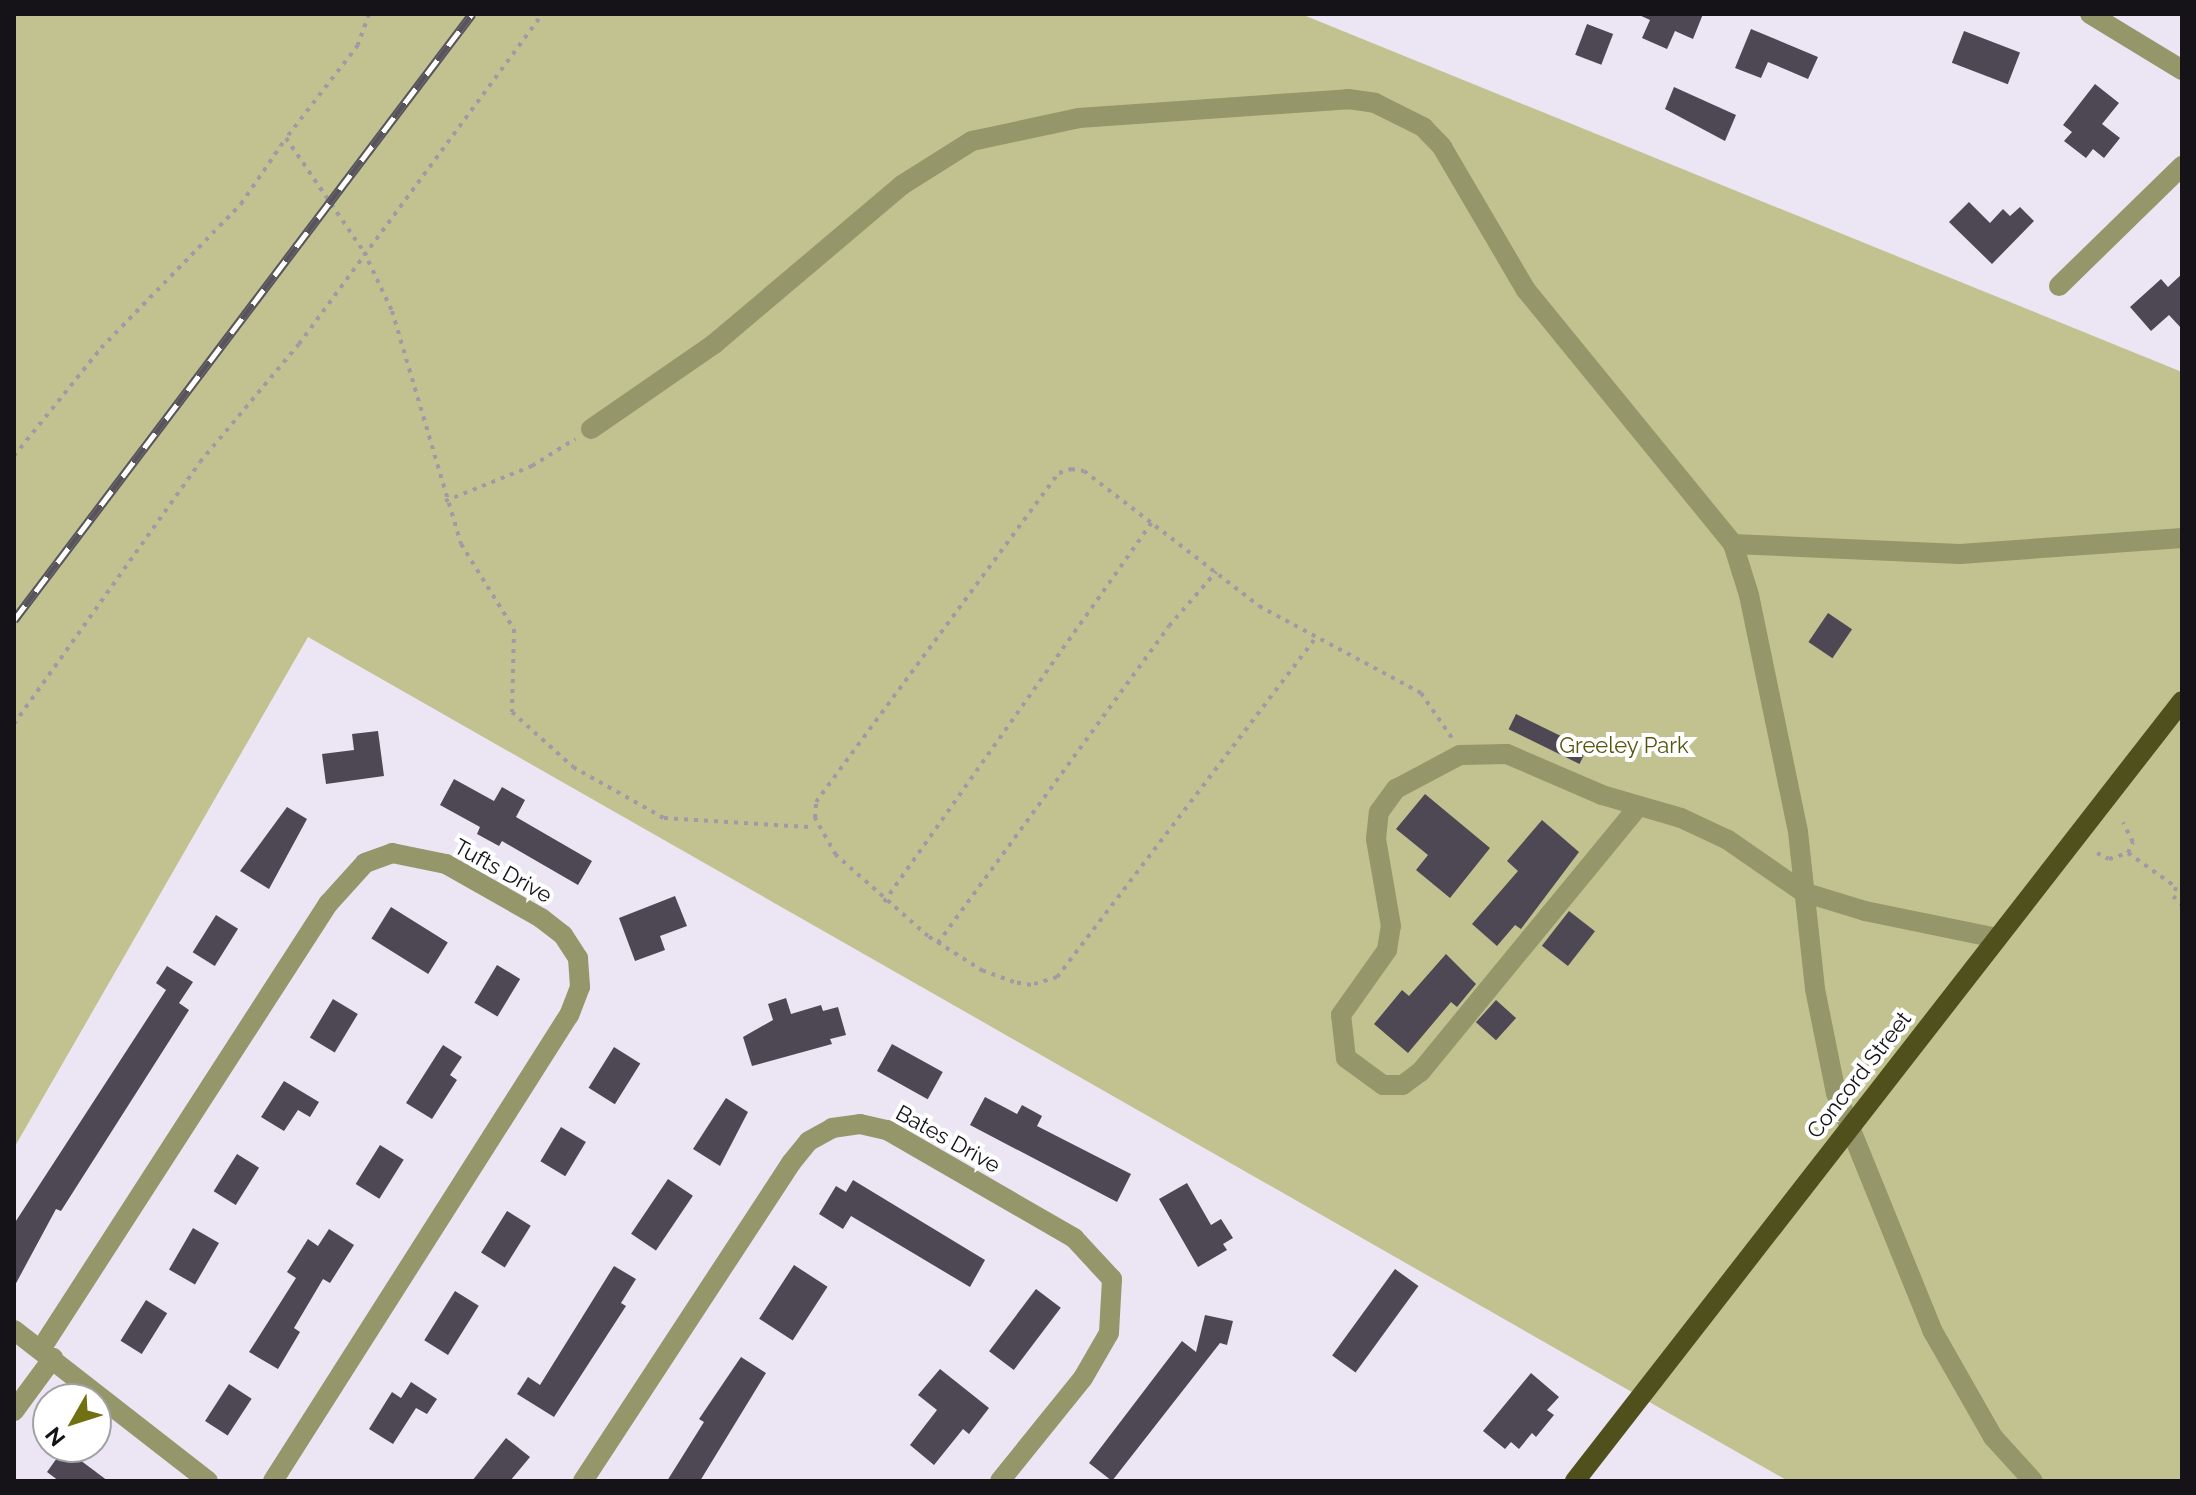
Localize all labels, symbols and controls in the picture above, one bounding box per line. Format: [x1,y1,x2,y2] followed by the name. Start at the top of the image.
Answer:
[1559,733,1689,759] park label: Greeley Park
[449,833,557,909] street label: Tufts Drive
[1801,1006,1917,1144] street label: Concord Street
[891,1099,1005,1179] street label: Bates Drive
[32,1383,112,1463] north arrow
[40,1422,70,1452] text: N

